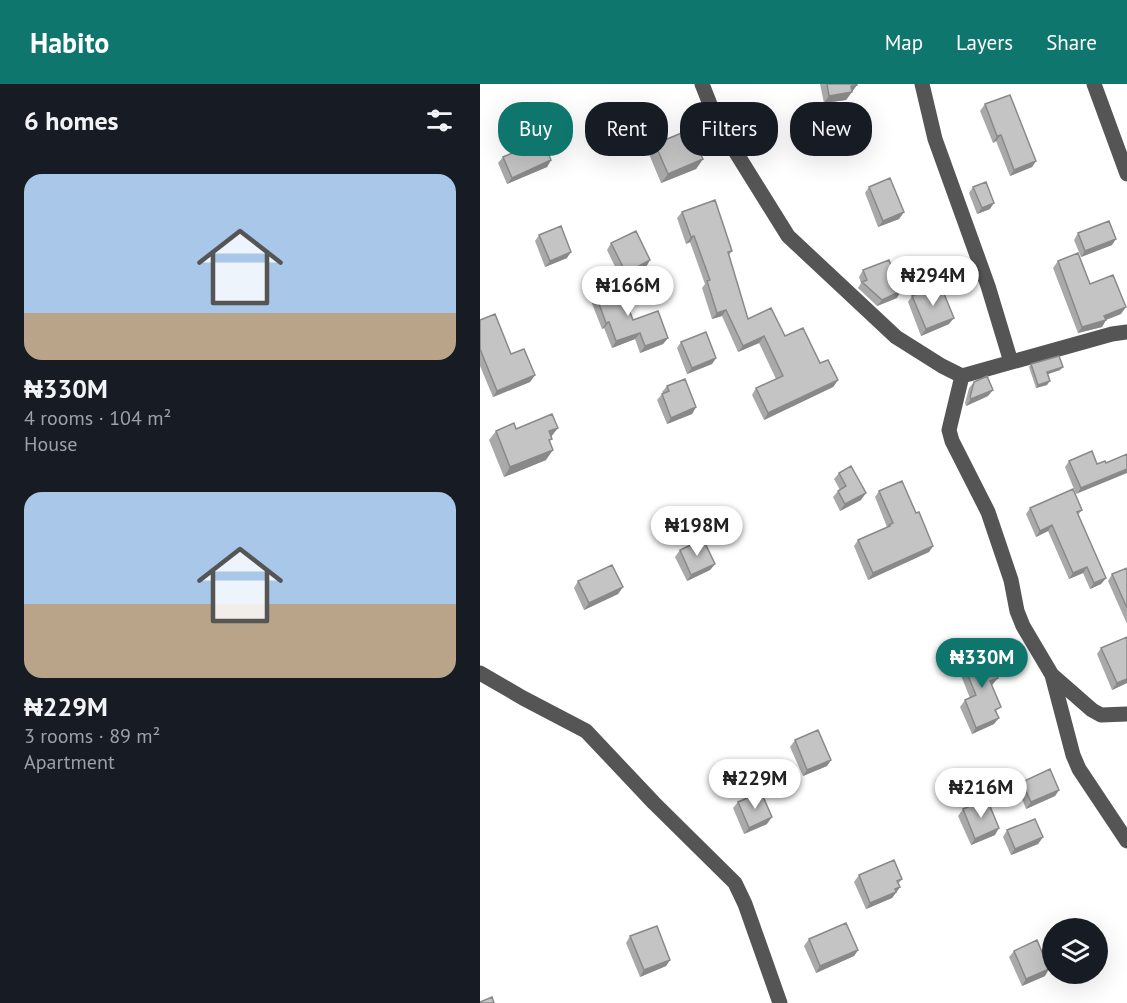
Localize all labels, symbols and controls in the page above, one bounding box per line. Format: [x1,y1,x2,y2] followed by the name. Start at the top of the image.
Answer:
[30,24,109,61] text: Habito
[885,29,923,56] text: Map
[956,29,1013,56] text: Layers
[1046,29,1097,56] text: Share
[498,102,573,156] chip: Buy
[585,102,668,156] chip: Rent
[680,102,778,156] chip: Filters
[790,102,872,156] chip: New
[24,104,119,137] text: 6 homes
[423,104,456,137] icon: filters
[186,213,294,321] icon: home
[891,256,975,307] pin: ₦294M
[901,262,965,288] text: ₦294M
[586,266,670,317] pin: ₦166M
[596,272,660,298] text: ₦166M
[24,372,108,405] text: ₦330M
[24,405,171,431] text: 4 rooms · 104 m²
[24,431,78,457] text: House
[655,506,739,557] pin: ₦198M
[665,512,729,538] text: ₦198M
[186,531,294,639] icon: home
[940,638,1024,689] pin: ₦330M
[950,644,1014,670] text: ₦330M
[24,690,108,723] text: ₦229M
[24,723,160,749] text: 3 rooms · 89 m²
[24,749,115,775] text: Apartment
[713,759,797,810] pin: ₦229M
[723,765,787,791] text: ₦229M
[939,768,1023,819] pin: ₦216M
[949,774,1013,800] text: ₦216M
[1042,918,1108,984] map controls
[1042,918,1108,984] button: layers

